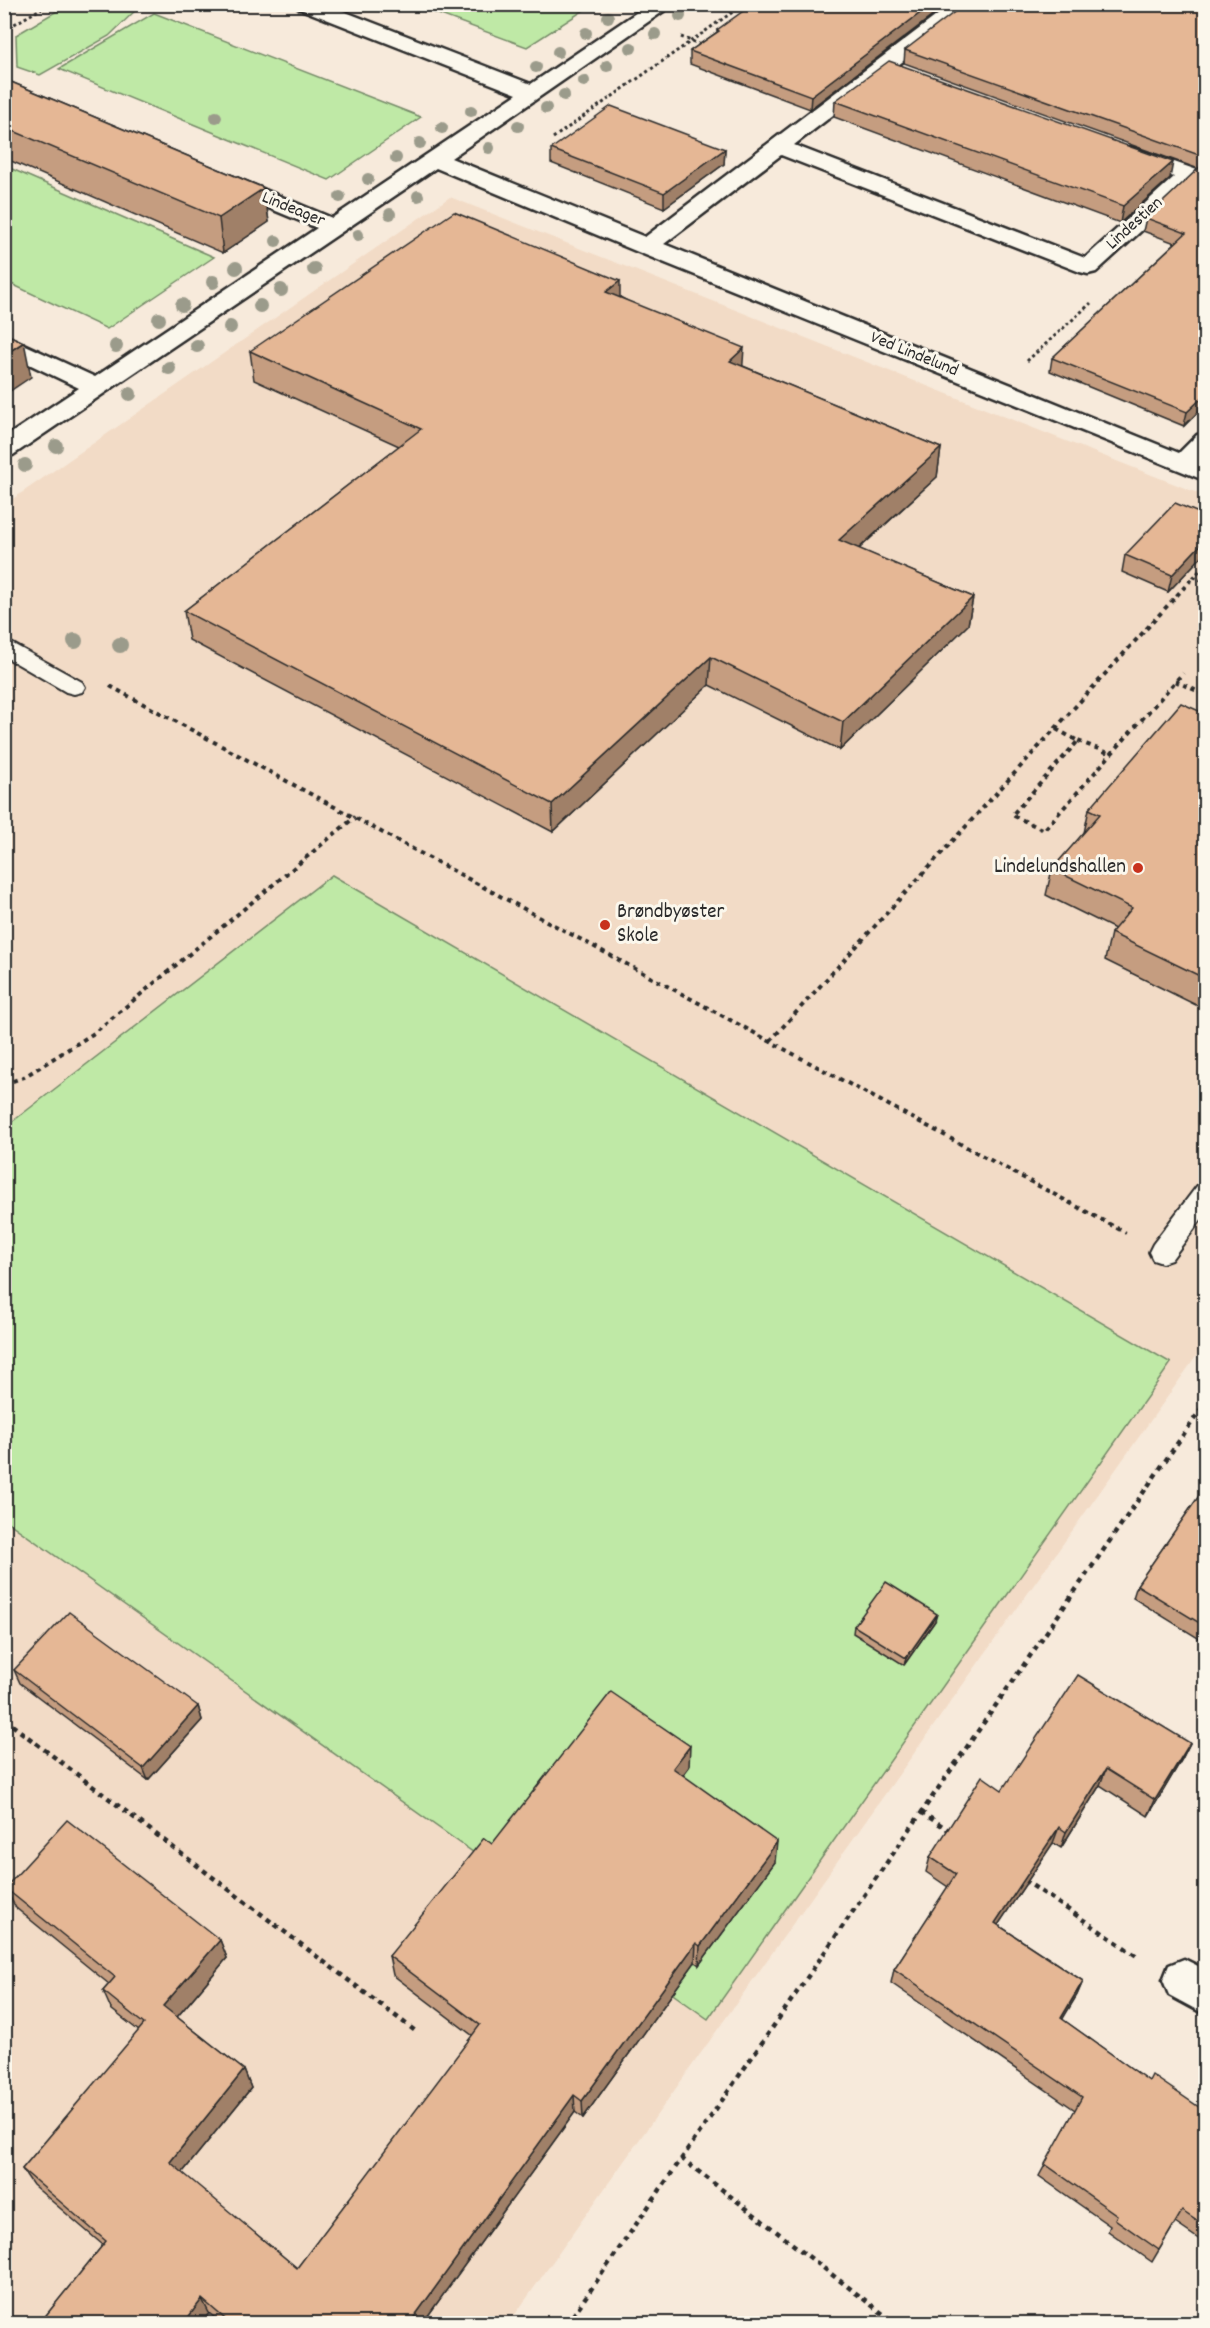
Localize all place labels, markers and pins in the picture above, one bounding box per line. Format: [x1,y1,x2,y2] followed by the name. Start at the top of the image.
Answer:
[994,853,1126,883] place label: Lindelundshallen
[1131,861,1145,875] marker: Lindelundshallen
[617,898,724,952] place label: Brøndbyøster Skole
[598,918,612,932] marker: Brøndbyøster Skole

